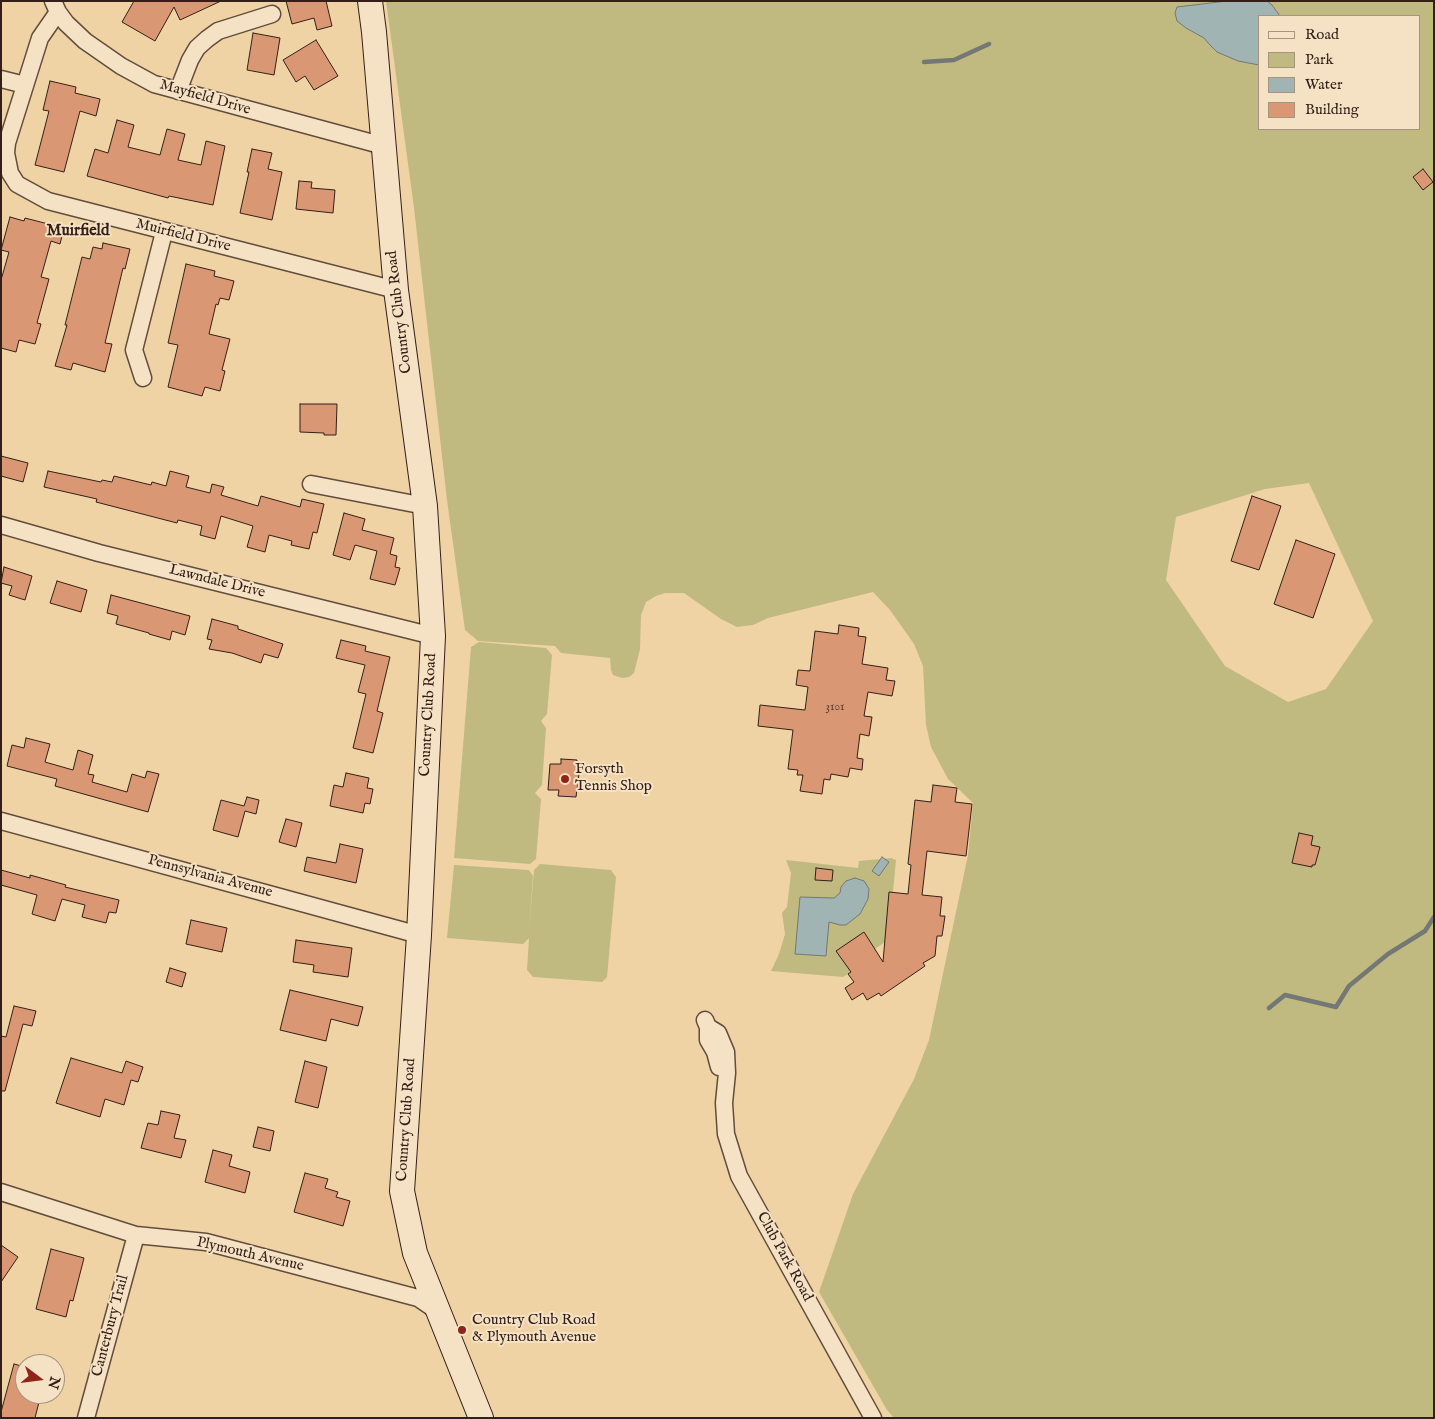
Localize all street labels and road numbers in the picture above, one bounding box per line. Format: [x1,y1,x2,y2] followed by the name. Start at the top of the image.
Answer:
[157,76,253,120] street label: Mayfield Drive
[134,216,232,256] street label: Muirfield Drive
[384,250,416,374] street label: Country Club Road
[167,561,267,603] street label: Lawndale Drive
[417,653,441,777] street label: Country Club Road
[146,852,274,902] street label: Pennsylvania Avenue
[394,1058,420,1182] street label: Country Club Road
[752,1209,816,1305] street label: Club Park Road
[195,1234,305,1276] street label: Plymouth Avenue
[89,1273,133,1379] street label: Canterbury Trail

